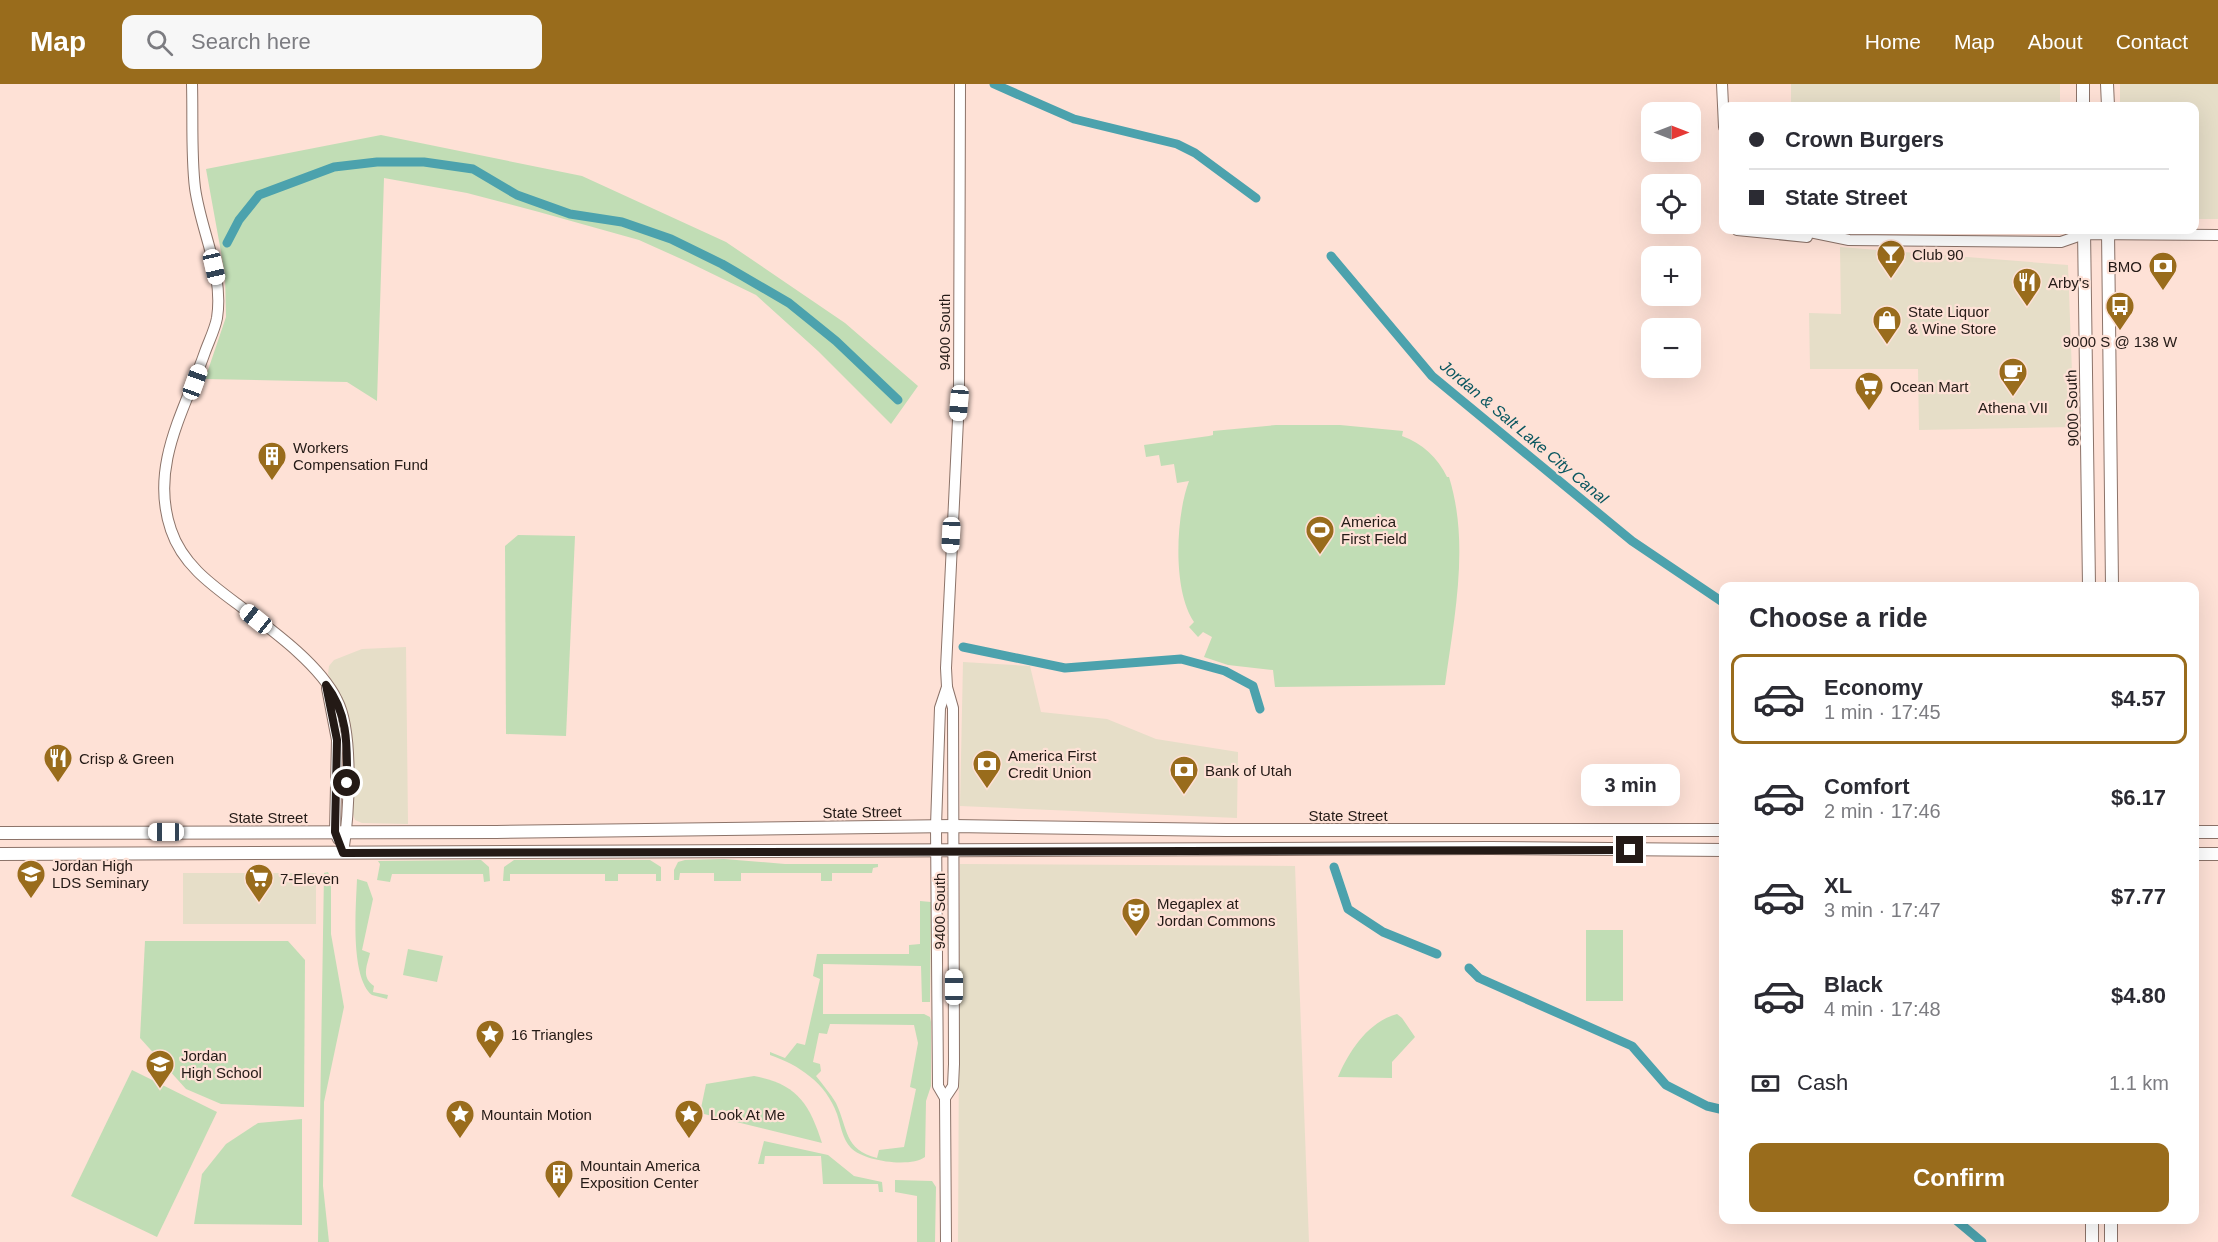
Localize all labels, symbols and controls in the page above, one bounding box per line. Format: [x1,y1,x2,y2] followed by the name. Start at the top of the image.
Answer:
[122,15,542,69] search box
[30,26,86,57] text: Map
[143,26,176,59] icon: search
[191,29,311,54] text: Search here
[1865,30,1921,53] text: Home
[1954,30,1995,53] text: Map
[2028,30,2083,53] text: About
[2116,30,2188,53] text: Contact
[1641,102,1701,162] north arrow
[1641,102,1701,378] map controls
[1785,127,1944,152] text: Crown Burgers
[1641,174,1701,234] button: locate
[1785,185,1907,210] text: State Street
[1875,238,1907,280] bar icon: Club 90
[1641,246,1701,306] button: +
[1912,246,1964,263] place label: Club 90
[201,247,227,287] car
[2147,250,2179,292] bank icon: BMO
[2108,258,2142,275] place label: BMO
[2011,266,2043,308] restaurant icon: Arby's
[2048,274,2089,291] place label: Arby's
[2104,290,2136,332] bus stop icon: 9000 S @ 138 W
[936,294,953,370] street label: 9400 South
[1908,303,1996,337] place label: State Liquor & Wine Store
[1871,304,1903,346] shop icon: State Liquor & Wine Store
[1641,318,1701,378] button: −
[2063,333,2178,350] place label: 9000 S @ 138 W
[1436,356,1612,507] water label: Jordan & Salt Lake City Canal
[1997,356,2029,398] cafe icon: Athena VII
[180,362,210,402] car
[2062,369,2082,447] street label: 9000 South
[1853,370,1885,412] supermarket icon: Ocean Mart
[1890,378,1969,395] place label: Ocean Mart
[948,384,970,422] car
[1978,399,2048,416] place label: Athena VII
[293,439,428,473] place label: Workers Compensation Fund
[256,440,288,482] building icon: Workers Compensation Fund
[1341,513,1407,547] place label: America First Field
[1304,514,1336,556] sports icon: America First Field
[941,517,961,553] car
[236,601,276,637] car
[1749,603,1928,633] text: Choose a ride
[1752,672,1806,726] icon: car
[1824,675,1923,700] text: Economy
[2111,686,2166,711] text: $4.57
[1824,701,1941,723] text: 1 min · 17:45
[42,742,74,784] restaurant icon: Crisp & Green
[1008,747,1097,781] place label: America First Credit Union
[971,748,1003,790] bank icon: America First Credit Union
[79,750,174,767] place label: Crisp & Green
[1168,754,1200,796] bank icon: Bank of Utah
[1205,762,1292,779] place label: Bank of Utah
[1580,763,1680,805] callout: 3 min
[333,769,360,796] route start
[1752,771,1806,825] icon: car
[1604,774,1657,796] text: 3 min
[1824,774,1910,799] text: Comfort
[2111,785,2166,810] text: $6.17
[1824,800,1941,822] text: 2 min · 17:46
[822,803,903,821] street label: State Street
[1308,807,1388,824] street label: State Street
[228,809,308,826] street label: State Street
[148,823,184,841] car
[1616,836,1643,863] route end
[52,857,149,891] place label: Jordan High LDS Seminary
[15,858,47,900] school or university icon: Jordan High LDS Seminary
[243,862,275,904] supermarket icon: 7-Eleven
[280,870,339,887] place label: 7-Eleven
[1752,870,1806,924] icon: car
[931,873,948,949] street label: 9400 South
[1824,873,1852,898] text: XL
[2111,884,2166,909] text: $7.77
[1157,895,1275,929] place label: Megaplex at Jordan Commons
[1120,896,1152,938] theatre icon: Megaplex at Jordan Commons
[1824,899,1941,921] text: 3 min · 17:47
[945,969,963,1005] car
[1752,969,1806,1023] icon: car
[1824,972,1883,997] text: Black
[2111,983,2166,1008] text: $4.80
[1824,998,1941,1020] text: 4 min · 17:48
[474,1018,506,1060] place icon: 16 Triangles
[511,1026,593,1043] place label: 16 Triangles
[181,1047,262,1081] place label: Jordan High School
[144,1048,176,1090] school or university icon: Jordan High School
[1749,1067,1782,1100] icon: cash
[1797,1070,1848,1095] text: Cash
[2109,1072,2169,1094] text: 1.1 km
[444,1098,476,1140] place icon: Mountain Motion
[673,1098,705,1140] place icon: Look At Me
[481,1106,592,1123] place label: Mountain Motion
[710,1106,785,1123] place label: Look At Me
[1749,1143,2169,1212] button: Confirm
[580,1157,701,1191] place label: Mountain America Exposition Center
[543,1158,575,1200] building icon: Mountain America Exposition Center

